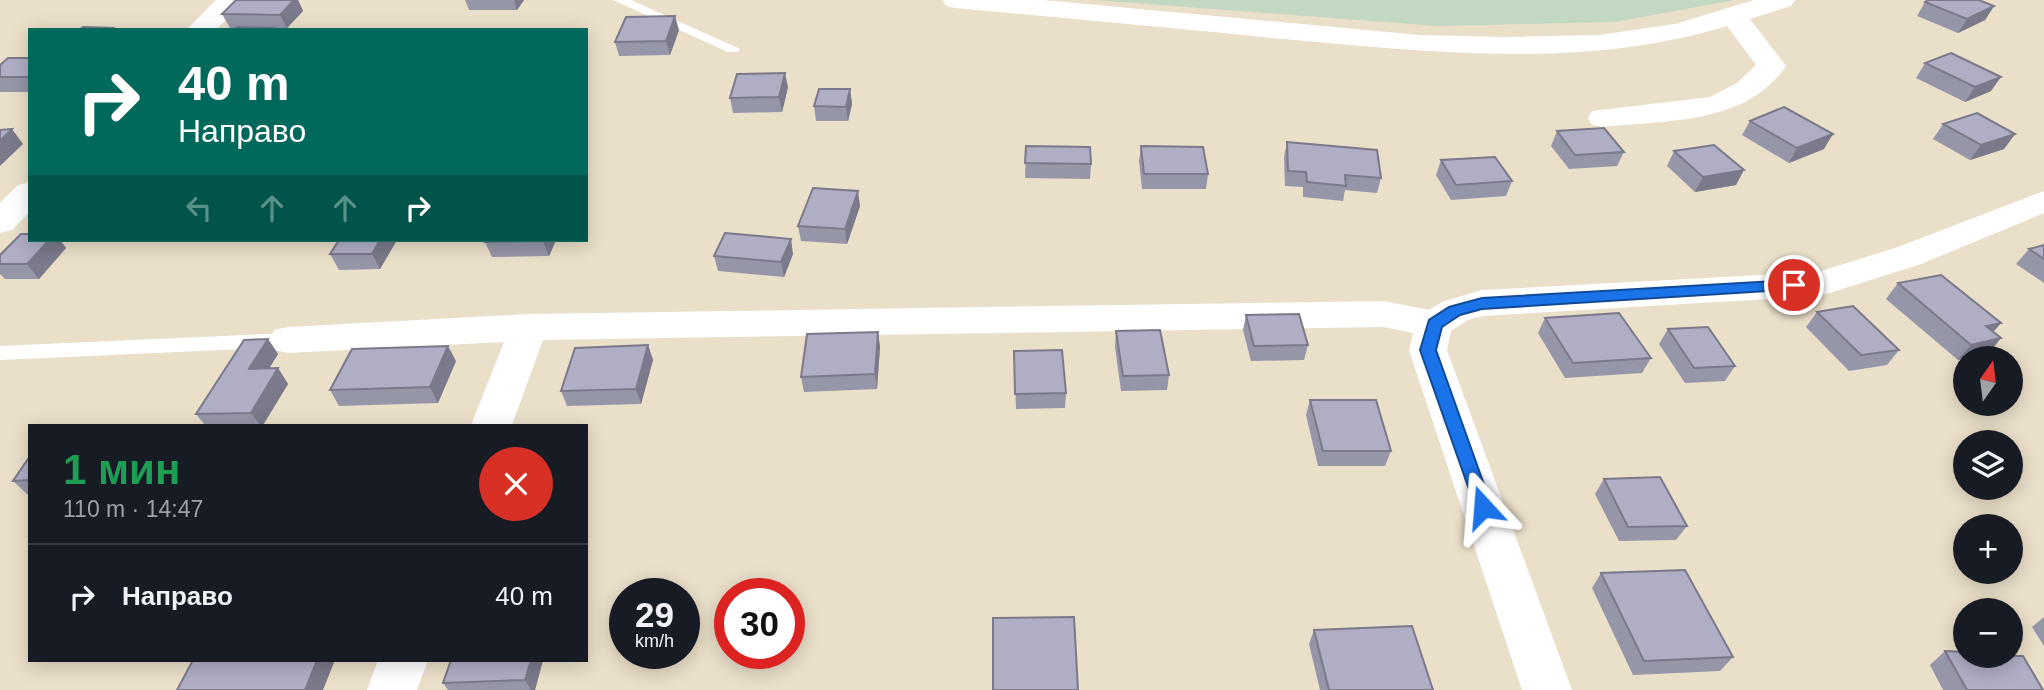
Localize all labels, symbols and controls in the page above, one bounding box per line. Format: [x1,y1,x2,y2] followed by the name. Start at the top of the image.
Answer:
[63,56,154,147] icon: right
[178,56,290,110] text: 40 m
[178,113,306,149] text: Направо
[180,189,218,227] icon: left
[253,189,291,227] icon: ahead
[326,189,364,227] icon: ahead
[399,189,437,227] icon: right
[1764,255,1824,315] pin
[1775,266,1813,304] icon: arrive
[1953,346,2023,416] north arrow
[1953,346,2023,668] map controls
[1953,430,2023,500] button: layers
[63,446,180,493] text: 1 мин
[479,447,553,521] button: close
[1446,470,1520,544] position arrow
[63,496,203,522] text: 110 m · 14:47
[1953,514,2023,584] button: +
[63,578,101,616] icon: right
[714,578,805,669] speed limit sign: 30
[122,581,233,611] text: Направо
[495,581,553,611] text: 40 m
[635,595,674,634] text: 29
[1953,598,2023,668] button: −
[635,631,674,651] text: km/h

